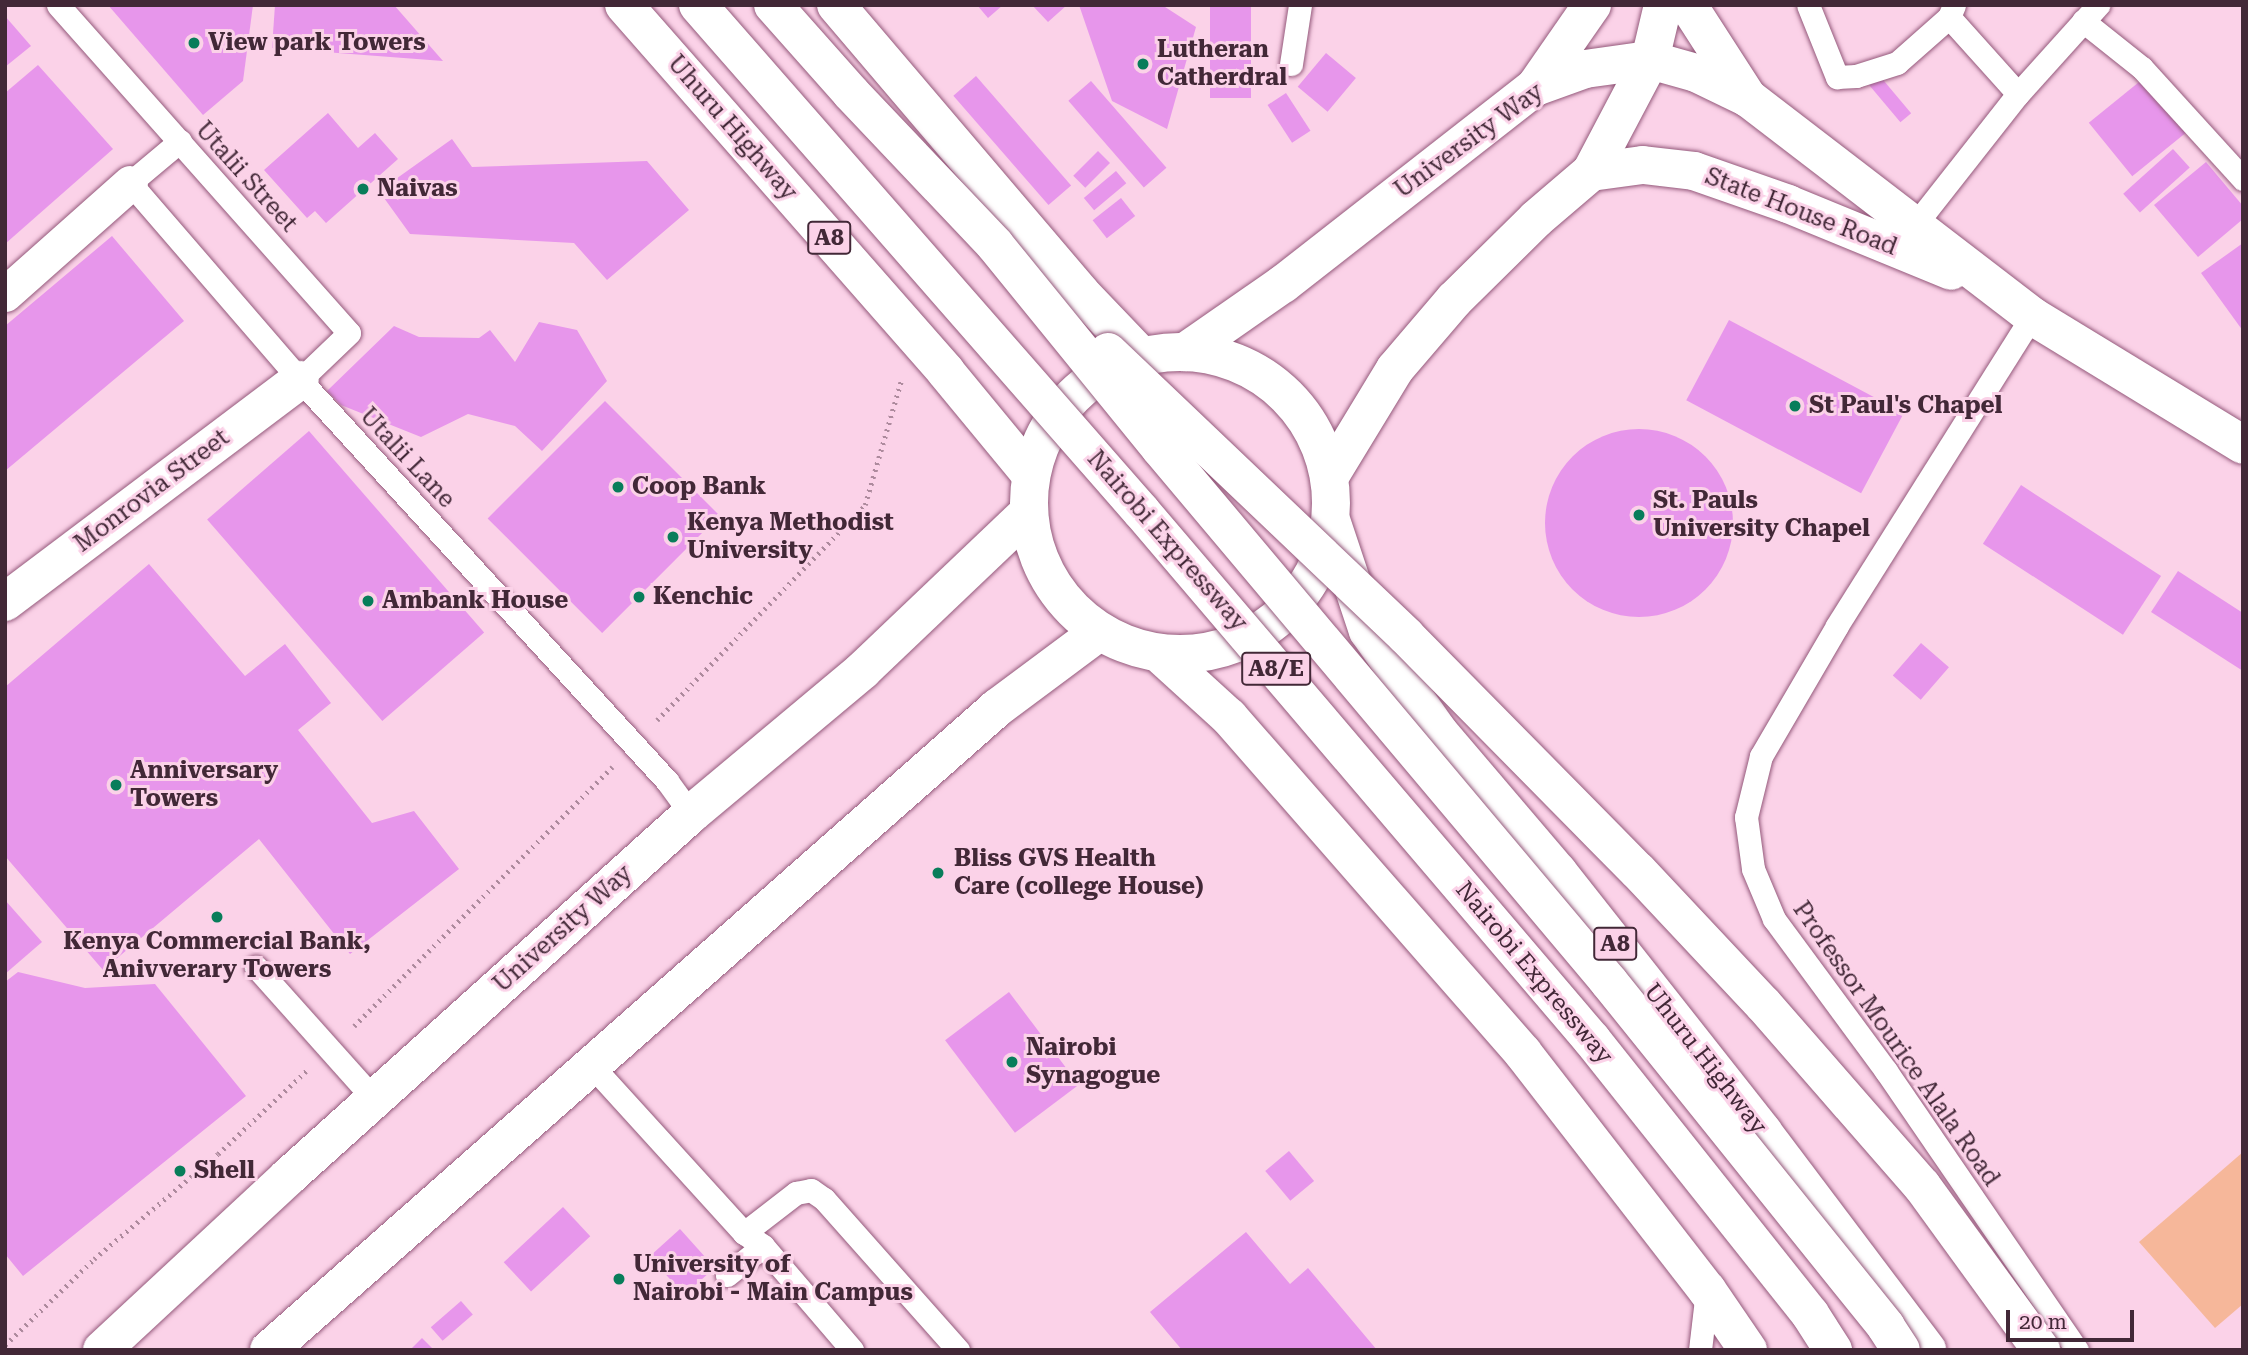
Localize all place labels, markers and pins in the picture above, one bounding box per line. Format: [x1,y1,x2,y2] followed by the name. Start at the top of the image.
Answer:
[208,29,426,57] place label: View park Towers
[186,35,202,51] marker: View park Towers
[1157,36,1287,92] place label: Lutheran Catherdral
[1135,56,1151,72] marker: Lutheran Catherdral
[377,175,458,203] place label: Naivas
[355,181,371,197] marker: Naivas
[1809,392,2002,420] place label: St Paul's Chapel
[1787,398,1803,414] marker: St Paul's Chapel
[632,473,766,501] place label: Coop Bank
[610,479,626,495] marker: Coop Bank
[1653,487,1870,543] place label: St. Pauls University Chapel
[1631,507,1647,523] marker: St. Pauls University Chapel
[687,509,894,565] place label: Kenya Methodist University
[665,529,681,545] marker: Kenya Methodist University
[653,583,753,611] place label: Kenchic
[382,587,568,615] place label: Ambank House
[631,589,647,605] marker: Kenchic
[360,593,376,609] marker: Ambank House
[130,757,278,813] place label: Anniversary Towers
[108,777,124,793] marker: Anniversary Towers
[954,845,1204,901] place label: Bliss GVS Health Care (college House)
[928,863,948,883] marker: Bliss GVS Health Care (college House)
[209,909,225,925] marker: Kenya Commercial Bank, Anivverary Towers
[63,928,371,984] place label: Kenya Commercial Bank, Anivverary Towers
[1026,1034,1160,1090] place label: Nairobi Synagogue
[1004,1054,1020,1070] marker: Nairobi Synagogue
[194,1157,255,1185] place label: Shell
[172,1163,188,1179] marker: Shell
[633,1251,913,1307] place label: University of Nairobi - Main Campus
[611,1271,627,1287] marker: University of Nairobi - Main Campus

